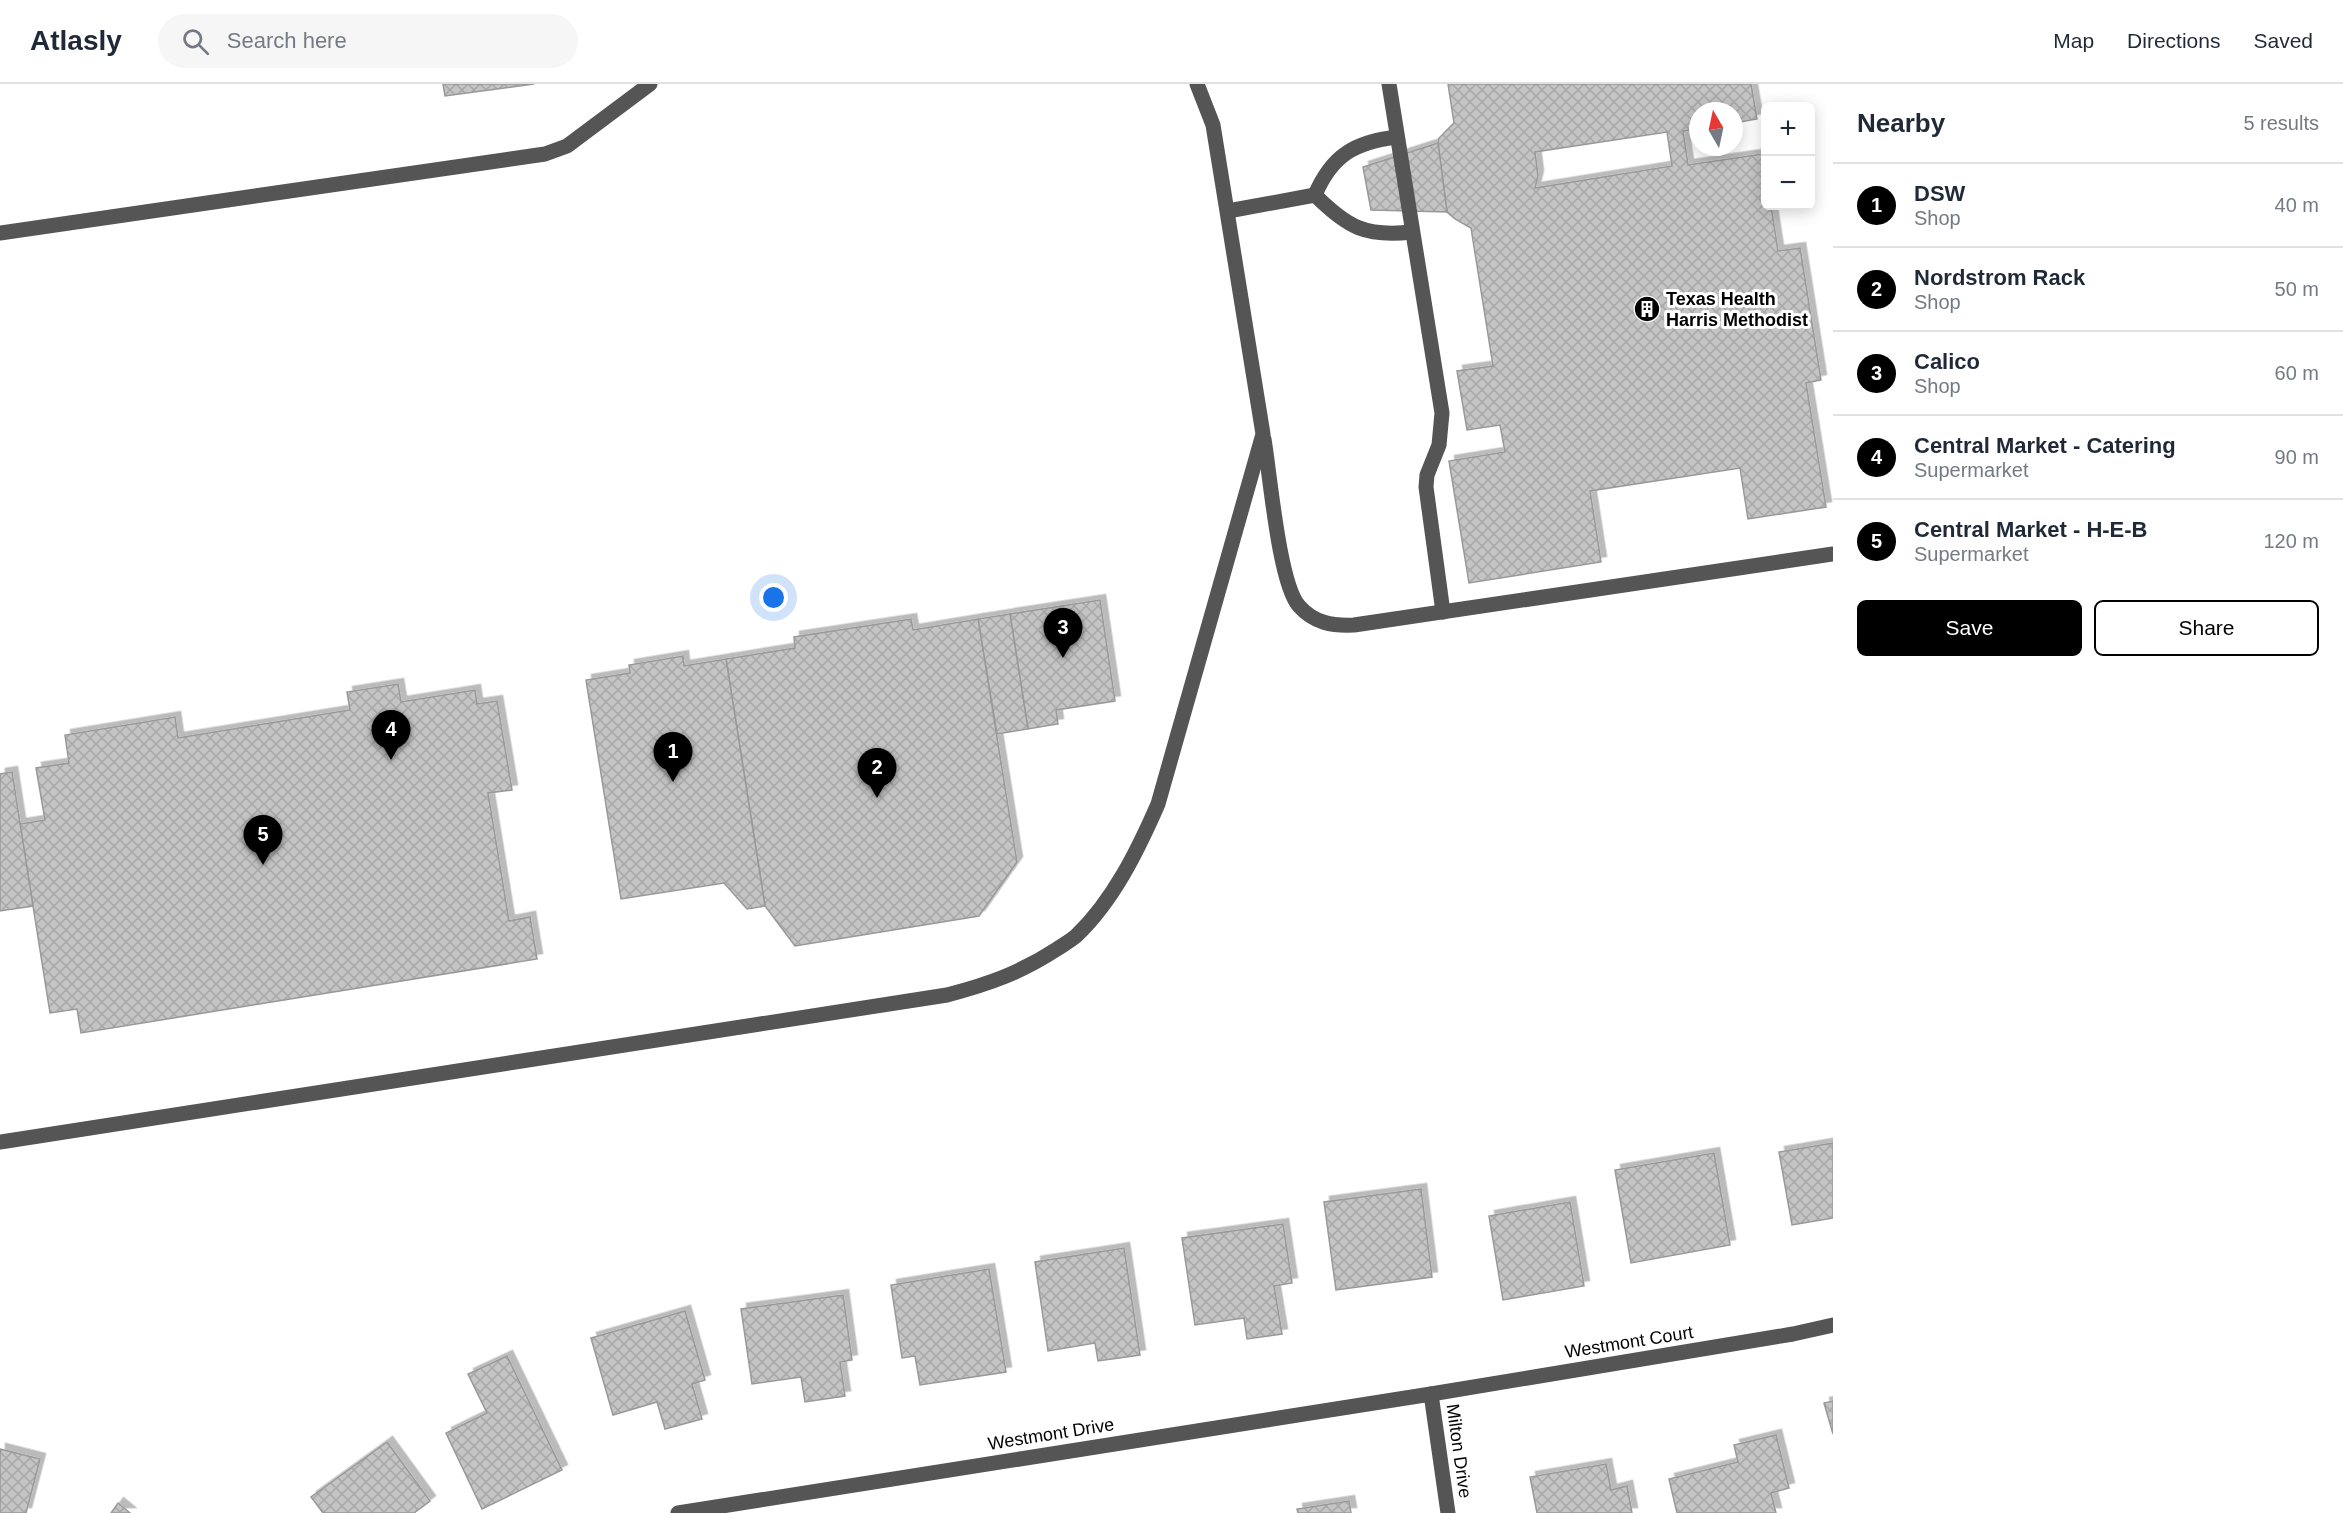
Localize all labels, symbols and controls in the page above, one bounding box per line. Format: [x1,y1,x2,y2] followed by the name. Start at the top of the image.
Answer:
[158,14,578,68] search box
[30,25,122,56] text: Atlasly
[179,25,212,58] icon: search
[227,28,347,53] text: Search here
[2053,29,2094,52] text: Map
[2127,29,2220,52] text: Directions
[2253,29,2313,52] text: Saved
[1689,102,1743,156] north arrow
[1761,102,1815,210] map controls
[1761,102,1815,156] button: +
[1857,108,1945,138] text: Nearby
[2243,112,2319,134] text: 5 results
[1761,156,1815,210] button: −
[1914,181,1965,206] text: DSW
[1871,194,1882,216] text: 1
[2275,194,2319,216] text: 40 m
[1914,207,1961,229] text: Shop
[1914,265,2085,290] text: Nordstrom Rack
[1871,278,1882,300] text: 2
[2275,278,2319,300] text: 50 m
[1666,289,1808,330] place label: Texas Health Harris Methodist
[1914,291,1961,313] text: Shop
[1632,294,1662,324] building icon: Texas Health Harris Methodist
[1914,349,1980,374] text: Calico
[1871,362,1882,384] text: 3
[2275,362,2319,384] text: 60 m
[1914,375,1961,397] text: Shop
[1914,433,2176,458] text: Central Market - Catering
[1871,446,1882,468] text: 4
[2275,446,2319,468] text: 90 m
[1914,459,2029,481] text: Supermarket
[1914,517,2147,542] text: Central Market - H-E-B
[1871,530,1882,552] text: 5
[2263,530,2319,552] text: 120 m
[1914,543,2029,565] text: Supermarket
[759,583,788,612] your location
[1857,600,2082,656] button: Save
[2094,600,2319,656] button: Share
[1044,608,1082,658] pin: 3
[372,710,410,760] pin: 4
[654,732,692,782] pin: 1
[858,748,896,798] pin: 2
[244,816,282,865] pin: 5
[1563,1322,1695,1362] street label: Westmont Court
[1442,1403,1476,1499] street label: Milton Drive
[986,1414,1116,1454] street label: Westmont Drive

